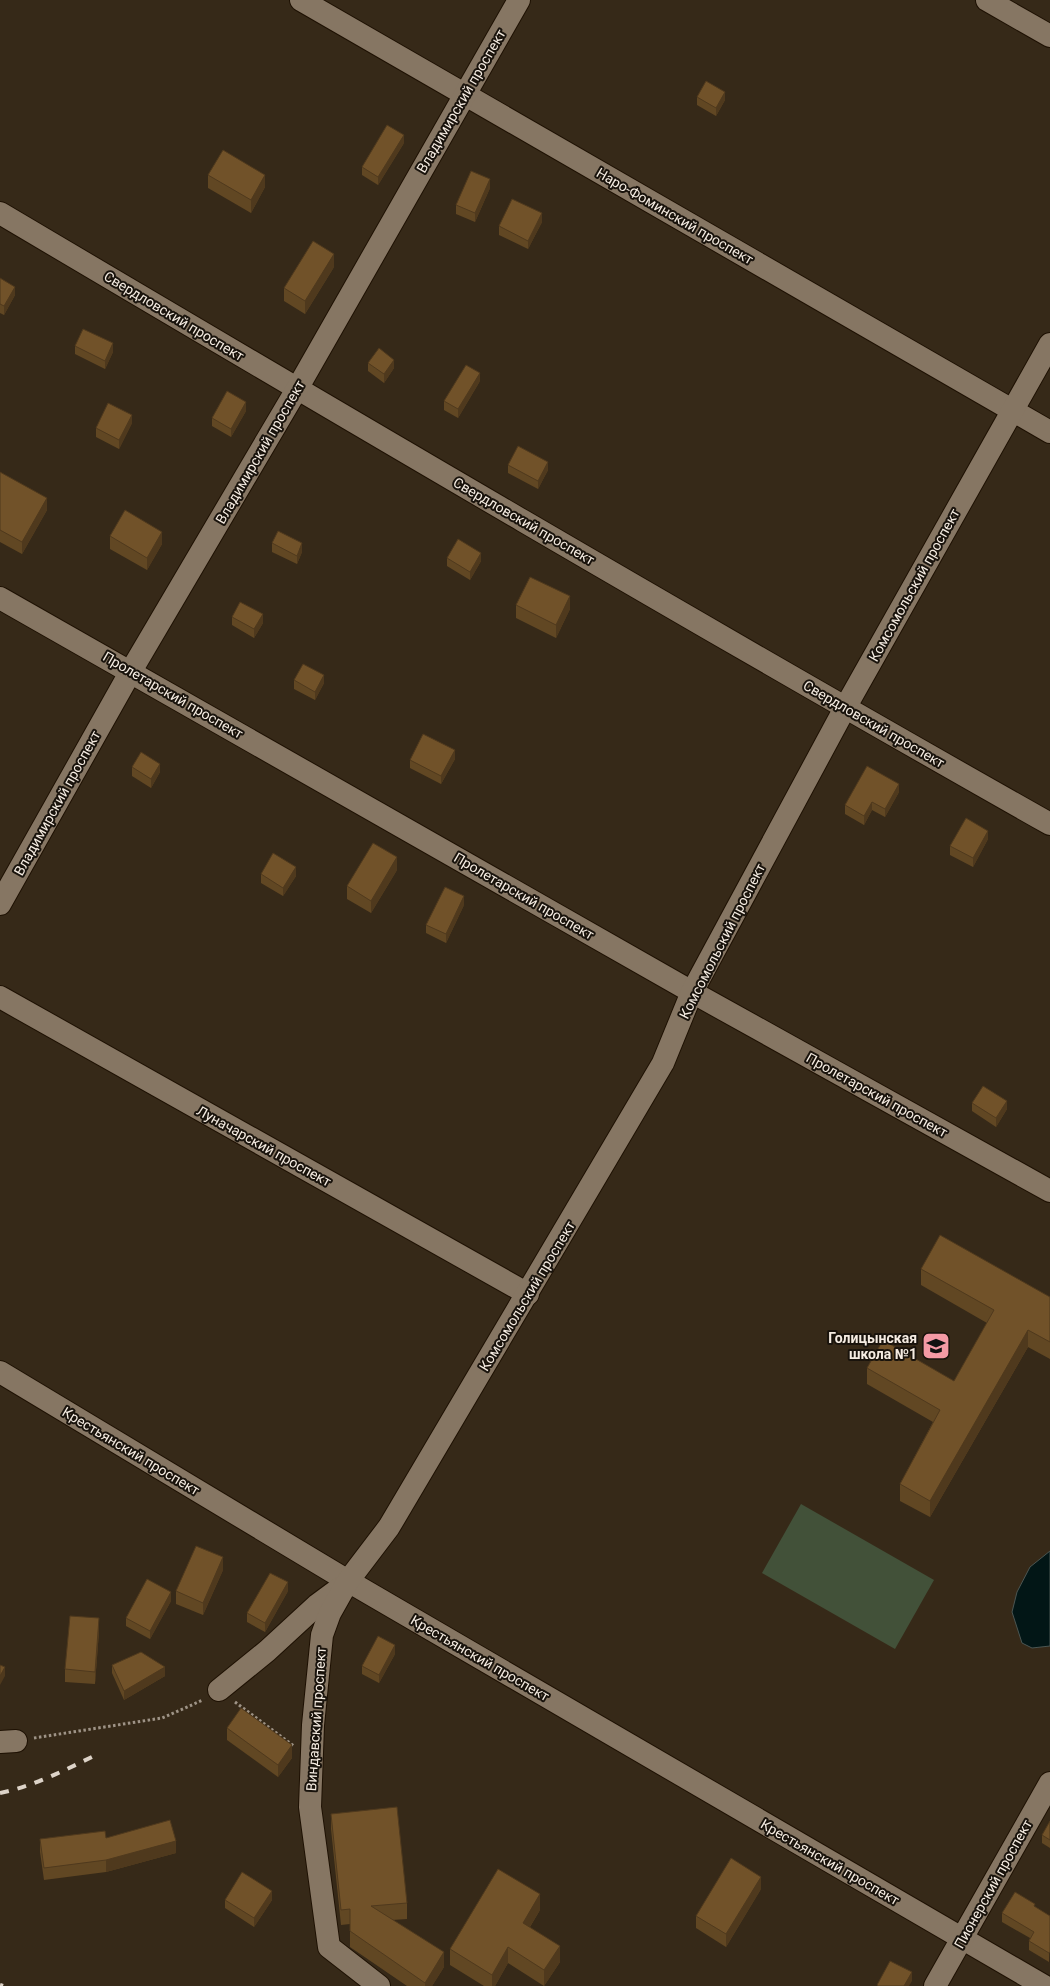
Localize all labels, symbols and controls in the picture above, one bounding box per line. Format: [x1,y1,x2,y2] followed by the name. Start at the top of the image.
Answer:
[413,26,509,176] street label: Владимирский проспект
[594,165,756,268] street label: Наро-Фоминский проспект
[101,268,247,364] street label: Свердловский проспект
[212,377,308,527] street label: Владимирский проспект
[451,474,598,568] street label: Свердловский проспект
[865,506,963,664] street label: Комсомольский проспект
[100,648,246,742] street label: Пролетарский проспект
[801,677,948,771] street label: Свердловский проспект
[11,728,104,878] street label: Владимирский проспект
[451,849,597,943] street label: Пролетарский проспект
[676,860,768,1021] street label: Комсомольский проспект
[804,1049,951,1141] street label: Пролетарский проспект
[194,1102,334,1190] street label: Луначарский проспект
[476,1218,578,1374] street label: Комсомольский проспект
[828,1330,917,1362] place label: Голицынская школа №1
[921,1331,951,1361] school or university icon: Голицынская школа №1
[60,1404,203,1498] street label: Крестьянский проспект
[408,1612,552,1704] street label: Крестьянский проспект
[303,1646,329,1792] street label: Виндавский проспект
[758,1816,902,1908] street label: Крестьянский проспект
[951,1816,1035,1951] street label: Пионерский проспект

